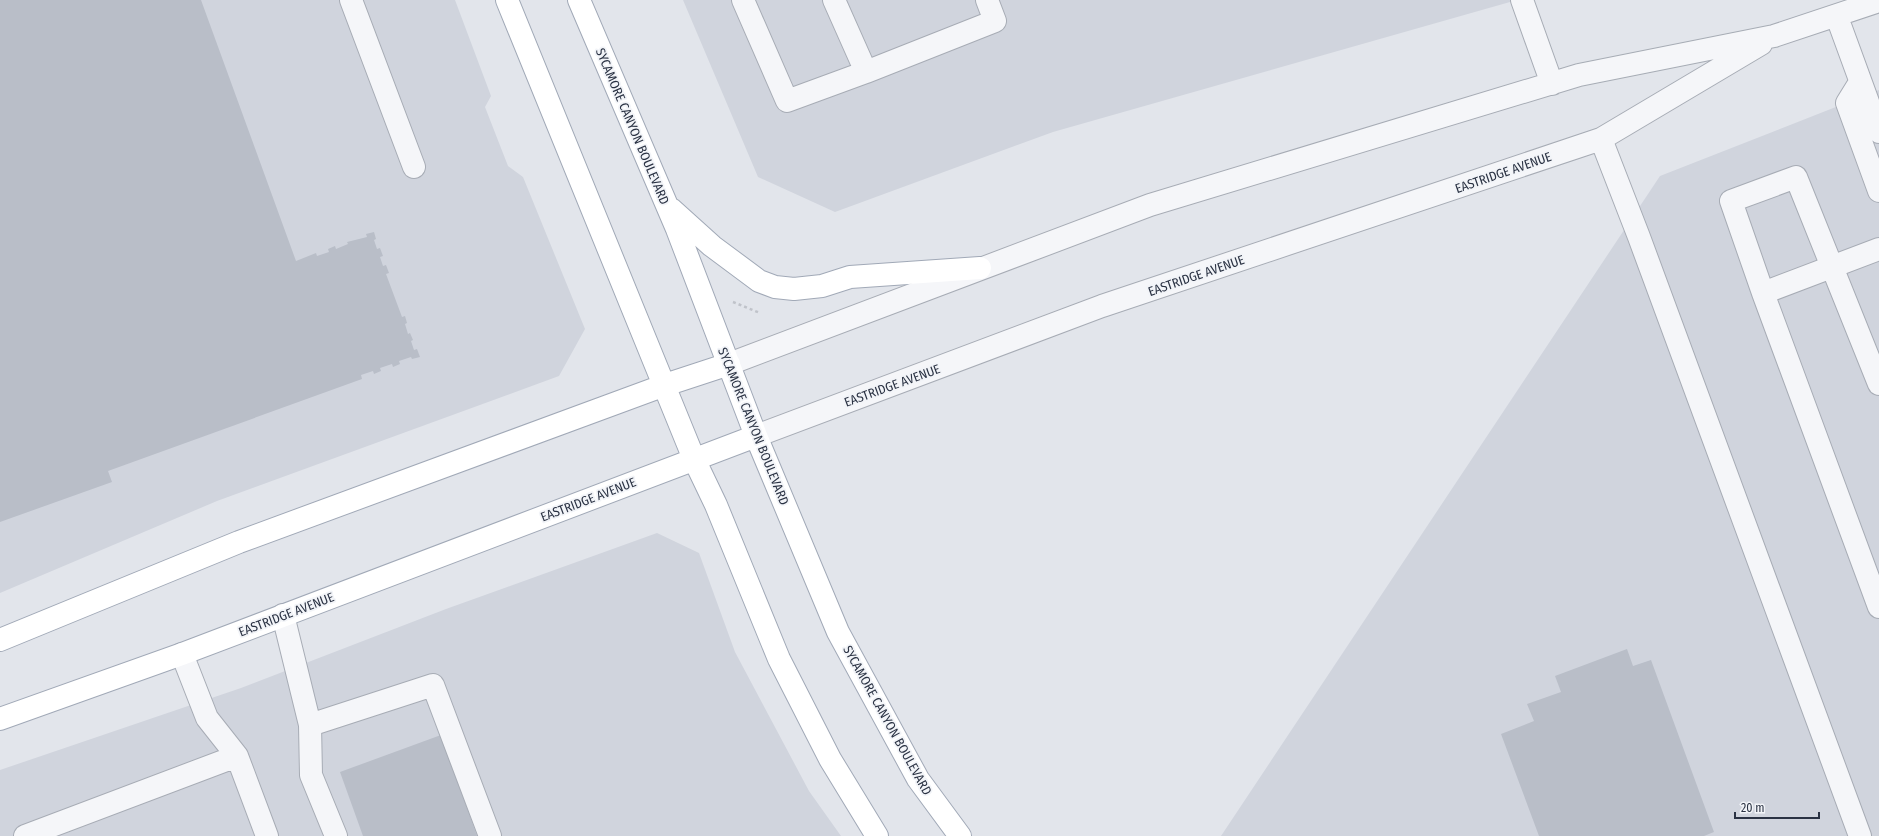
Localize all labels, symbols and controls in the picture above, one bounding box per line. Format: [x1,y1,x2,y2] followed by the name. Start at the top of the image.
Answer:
[593,46,672,207] street label: SYCAMORE CANYON BOULEVARD
[1453,149,1553,196] street label: EASTRIDGE AVENUE
[1146,252,1246,299] street label: EASTRIDGE AVENUE
[715,345,792,507] street label: SYCAMORE CANYON BOULEVARD
[842,361,942,410] street label: EASTRIDGE AVENUE
[538,474,638,525] street label: EASTRIDGE AVENUE
[236,589,336,640] street label: EASTRIDGE AVENUE
[840,643,935,798] street label: SYCAMORE CANYON BOULEVARD
[1735,794,1819,820] scale bar
[1741,801,1765,815] text: 20 m

